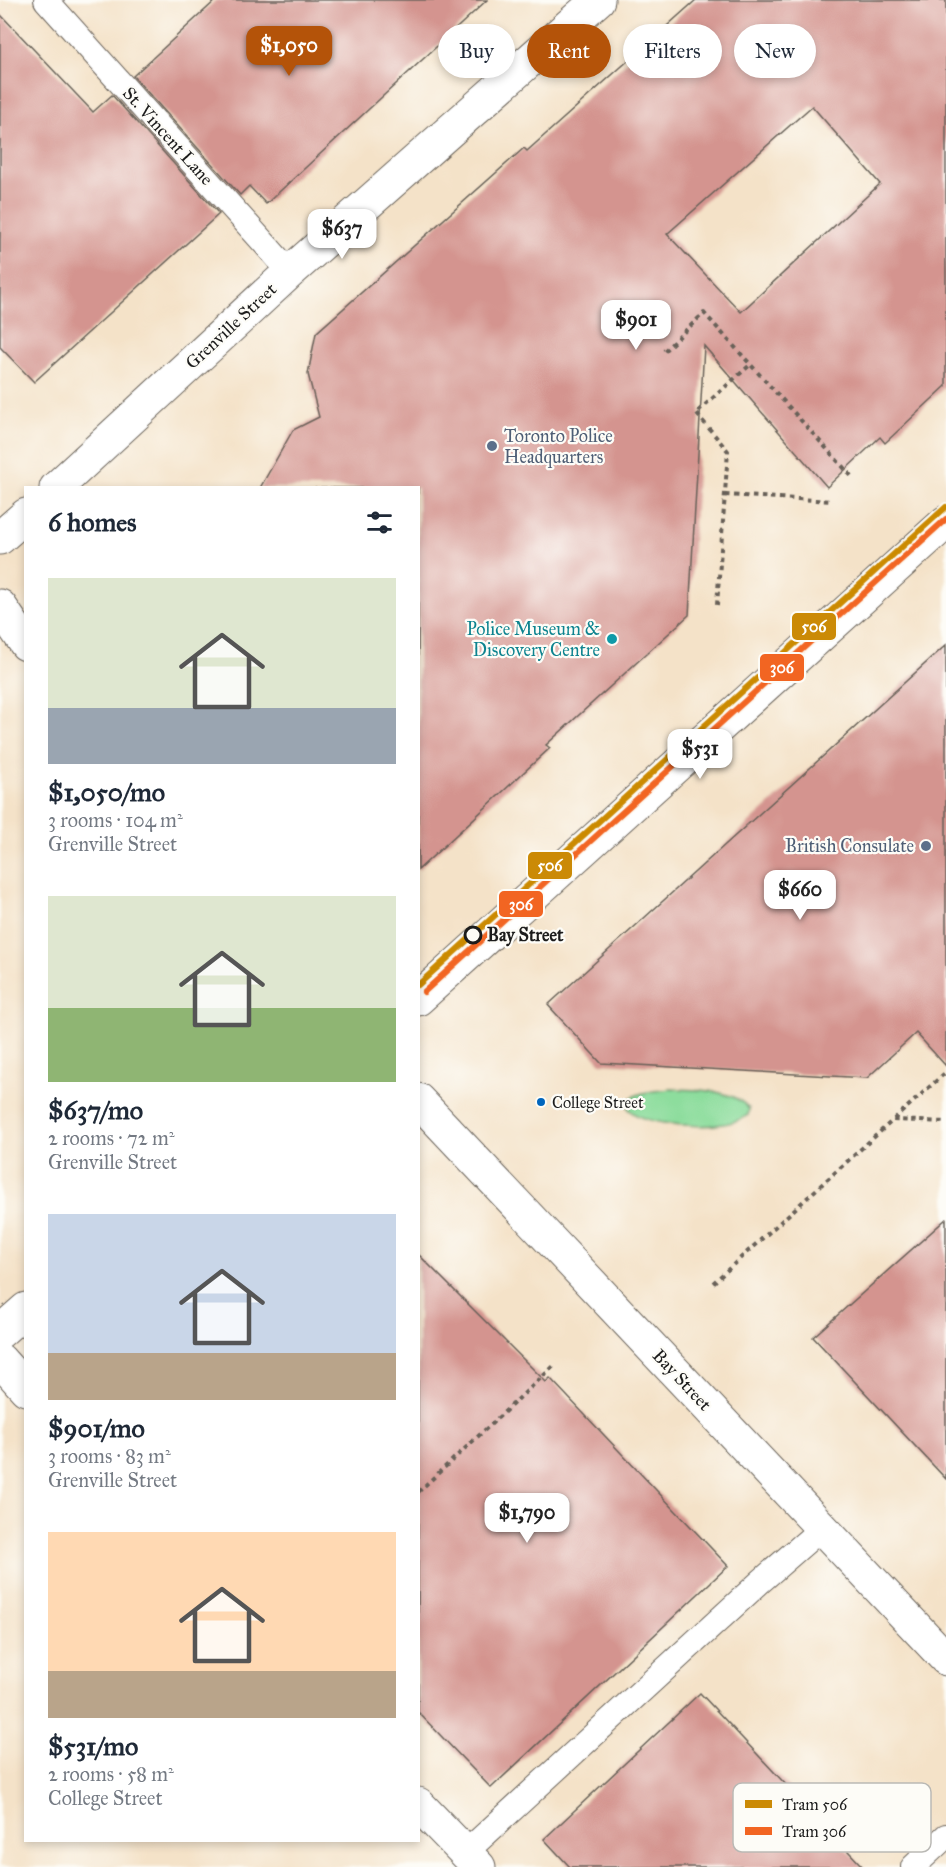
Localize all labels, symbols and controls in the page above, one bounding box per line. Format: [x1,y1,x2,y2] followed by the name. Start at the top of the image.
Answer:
[438,24,515,78] chip: Buy
[527,24,611,78] chip: Rent
[623,24,722,78] chip: Filters
[734,24,816,78] chip: New
[240,26,338,77] pin: $1,050
[260,33,318,57] text: $1,050
[118,82,218,190] street label: St. Vincent Lane
[306,209,378,260] pin: $637
[322,216,362,240] text: $637
[181,278,281,374] street label: Grenville Street
[600,300,672,351] pin: $901
[615,307,657,331] text: $901
[504,425,613,469] place label: Toronto Police Headquarters
[485,439,499,453] marker: Toronto Police Headquarters
[48,506,137,538] text: 6 homes
[363,506,396,539] icon: filters
[791,612,837,641] line badge: 506
[168,617,276,725] icon: home
[802,617,827,636] text: 506
[466,618,600,661] place label: Police Museum & Discovery Centre
[605,632,619,646] marker: Police Museum & Discovery Centre
[759,653,805,682] line badge: 306
[770,658,795,678] text: 306
[664,729,736,780] pin: $531
[681,736,719,760] text: $531
[48,776,165,808] text: $1,050/mo
[48,808,183,832] text: 3 rooms · 104 m²
[48,832,177,856] text: Grenville Street
[785,835,914,857] place label: British Consulate
[919,839,933,853] marker: British Consulate
[527,851,573,880] line badge: 506
[538,856,563,875] text: 506
[764,870,836,921] pin: $660
[778,877,822,901] text: $660
[498,890,544,918] line badge: 306
[509,895,534,915] text: 306
[487,924,564,947] place label: Bay Street
[464,926,482,944] marker: Bay Street
[168,935,276,1043] icon: home
[552,1093,644,1113] place label: College Street
[48,1094,143,1126] text: $637/mo
[535,1096,547,1108] marker: College Street
[48,1126,175,1150] text: 2 rooms · 72 m²
[48,1150,177,1174] text: Grenville Street
[168,1253,276,1361] icon: home
[648,1345,716,1416] street label: Bay Street
[48,1412,145,1444] text: $901/mo
[48,1444,171,1468] text: 3 rooms · 83 m²
[48,1468,177,1492] text: Grenville Street
[478,1493,576,1544] pin: $1,790
[499,1500,555,1524] text: $1,790
[168,1571,276,1679] icon: home
[48,1730,138,1762] text: $531/mo
[48,1762,174,1786] text: 2 rooms · 58 m²
[733,1783,931,1852] legend
[48,1786,163,1810] text: College Street
[782,1795,848,1814] text: Tram 506
[782,1822,847,1841] text: Tram 306

